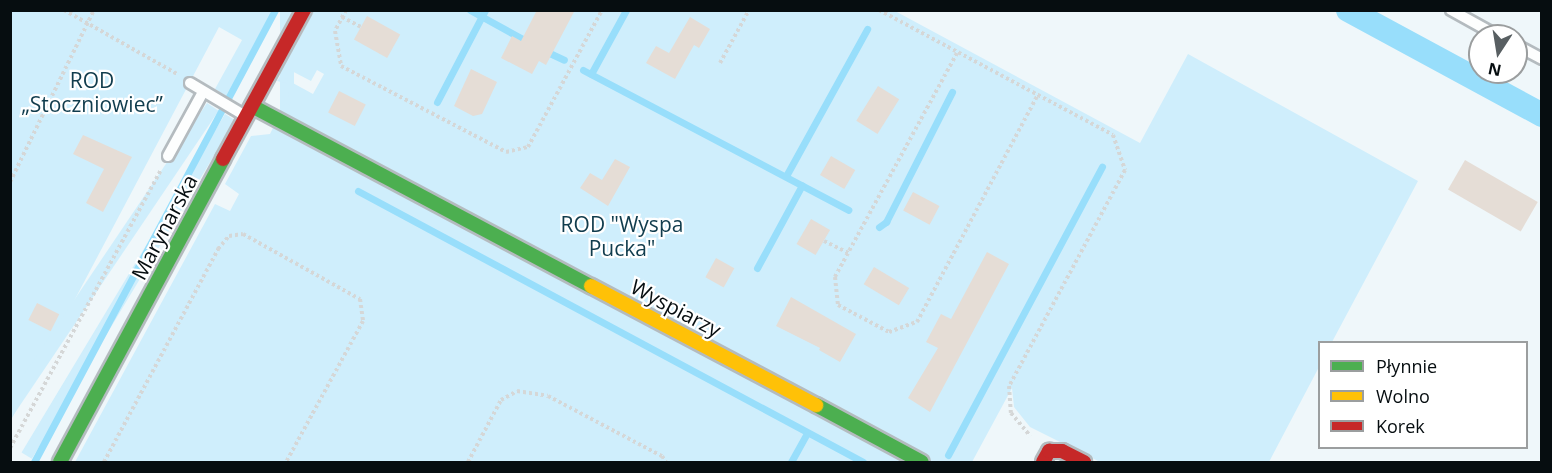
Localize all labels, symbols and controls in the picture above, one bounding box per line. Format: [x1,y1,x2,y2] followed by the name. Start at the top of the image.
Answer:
[1468,24,1528,84] north arrow
[1486,58,1503,82] text: N
[21,67,163,117] park label: ROD „Stoczniowiec”
[126,170,202,284] street label: Marynarska
[561,211,683,261] park label: ROD "Wyspa Pucka"
[627,274,725,342] street label: Wyspiarzy
[1318,341,1528,449] legend
[1376,354,1437,378] text: Płynnie
[1376,384,1430,408] text: Wolno
[1376,414,1425,438] text: Korek

